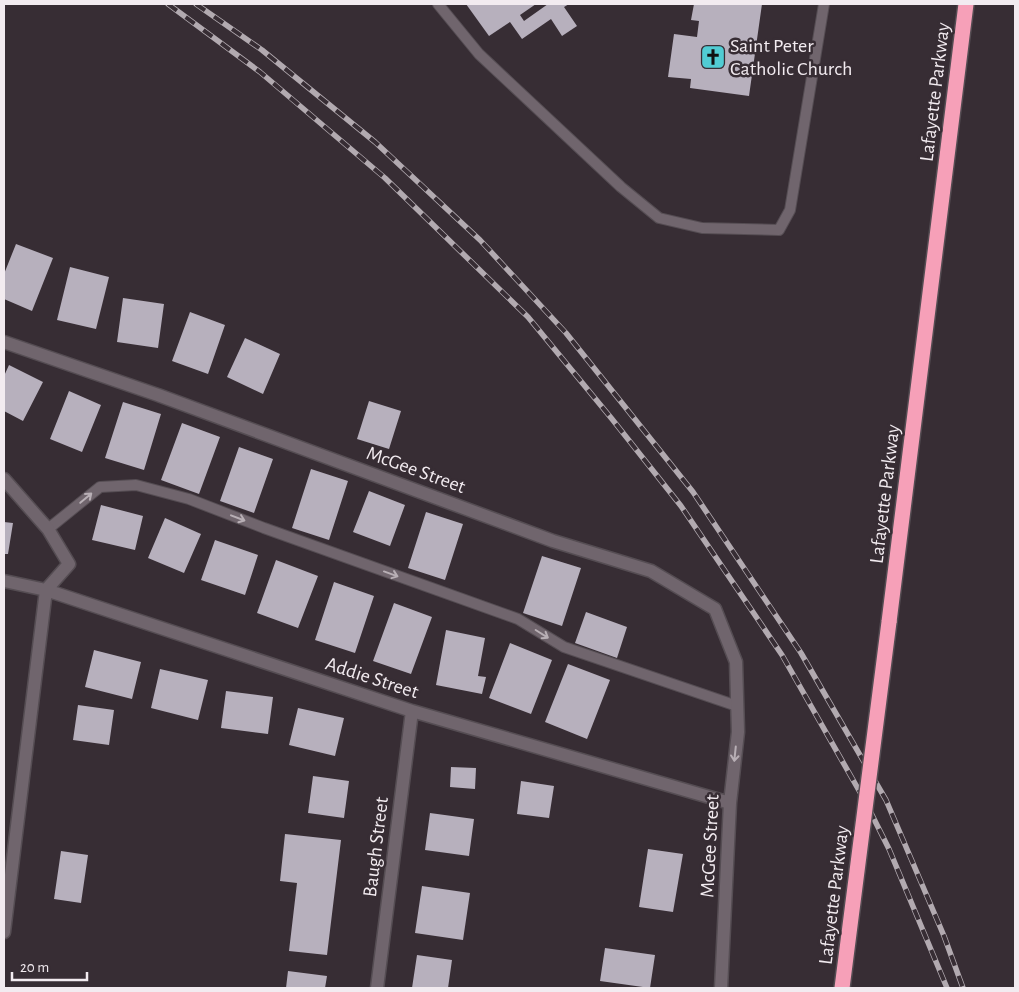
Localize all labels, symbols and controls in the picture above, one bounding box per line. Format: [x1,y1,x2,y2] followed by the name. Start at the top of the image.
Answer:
[917,21,954,163] street label: Lafayette Parkway
[730,36,852,79] place label: Saint Peter Catholic Church
[700,44,726,70] church icon: Saint Peter Catholic Church
[867,423,904,565] street label: Lafayette Parkway
[364,443,469,497] street label: McGee Street
[79,493,92,504] one-way arrow
[231,515,246,524] one-way arrow
[383,570,398,579] one-way arrow
[534,629,548,639] one-way arrow
[323,654,421,703] street label: Addie Street
[730,746,740,762] one-way arrow
[697,793,723,898] street label: McGee Street
[360,795,392,898] street label: Baugh Street
[816,824,853,966] street label: Lafayette Parkway
[12,950,88,982] scale bar
[20,960,49,975] text: 20 m

